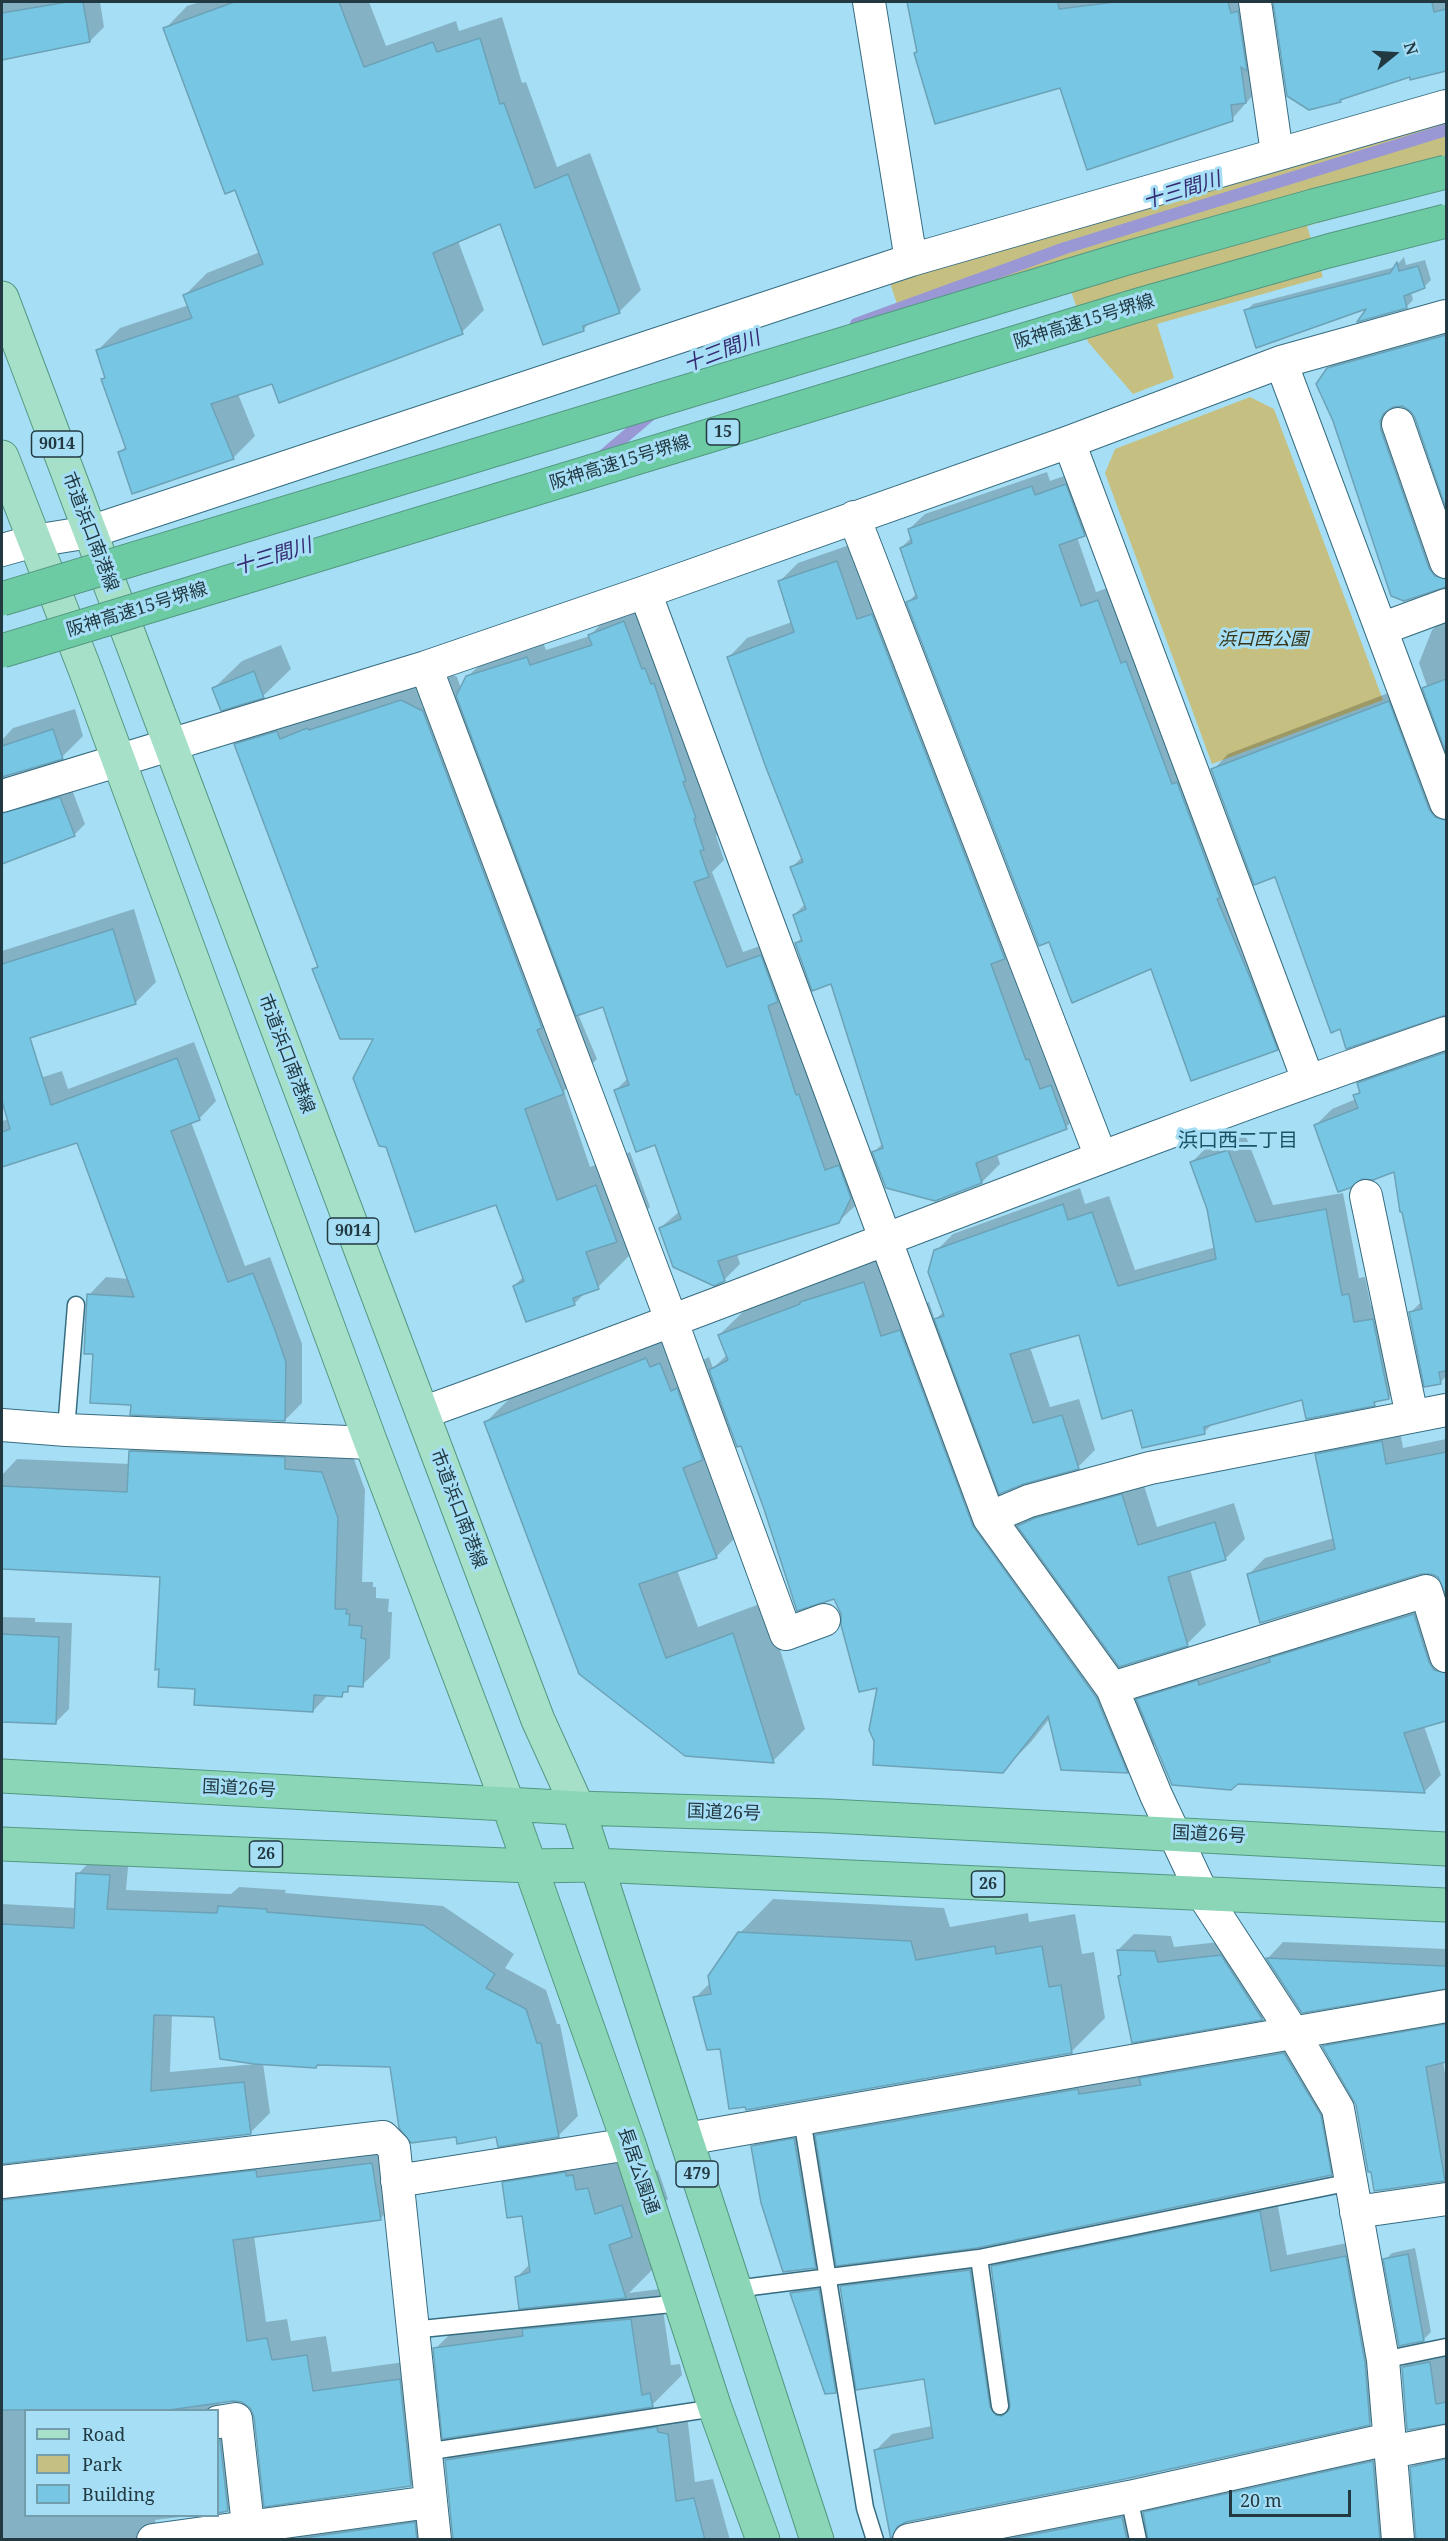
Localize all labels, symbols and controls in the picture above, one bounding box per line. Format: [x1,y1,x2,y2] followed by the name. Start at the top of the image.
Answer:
[1364,24,1424,84] north arrow
[1399,39,1424,58] text: N
[1140,168,1224,214] water label: 十三間川
[1011,290,1157,354] street label: 阪神高速15号堺線
[680,326,764,378] water label: 十三間川
[706,419,740,445] road number: 15
[32,431,82,457] road number: 9014
[547,431,693,495] street label: 阪神高速15号堺線
[57,469,123,595] street label: 市道浜口南港線
[231,534,315,580] water label: 十三間川
[64,578,210,642] street label: 阪神高速15号堺線
[1218,629,1308,651] park label: 浜口西公園
[253,991,319,1117] street label: 市道浜口南港線
[1178,1129,1298,1153] district label: 浜口西二丁目
[328,1218,378,1244] road number: 9014
[425,1446,491,1572] street label: 市道浜口南港線
[201,1776,277,1802] street label: 国道26号
[687,1801,761,1825] street label: 国道26号
[1171,1822,1247,1848] street label: 国道26号
[250,1841,282,1867] road number: 26
[972,1871,1004,1897] road number: 26
[613,2125,663,2217] street label: 長居公園通
[676,2161,718,2187] road number: 479
[24,2409,219,2517] legend
[82,2422,125,2446] text: Road
[82,2452,122,2476] text: Park
[1232,2478,1354,2516] scale bar
[82,2482,155,2506] text: Building
[1240,2488,1282,2512] text: 20 m

